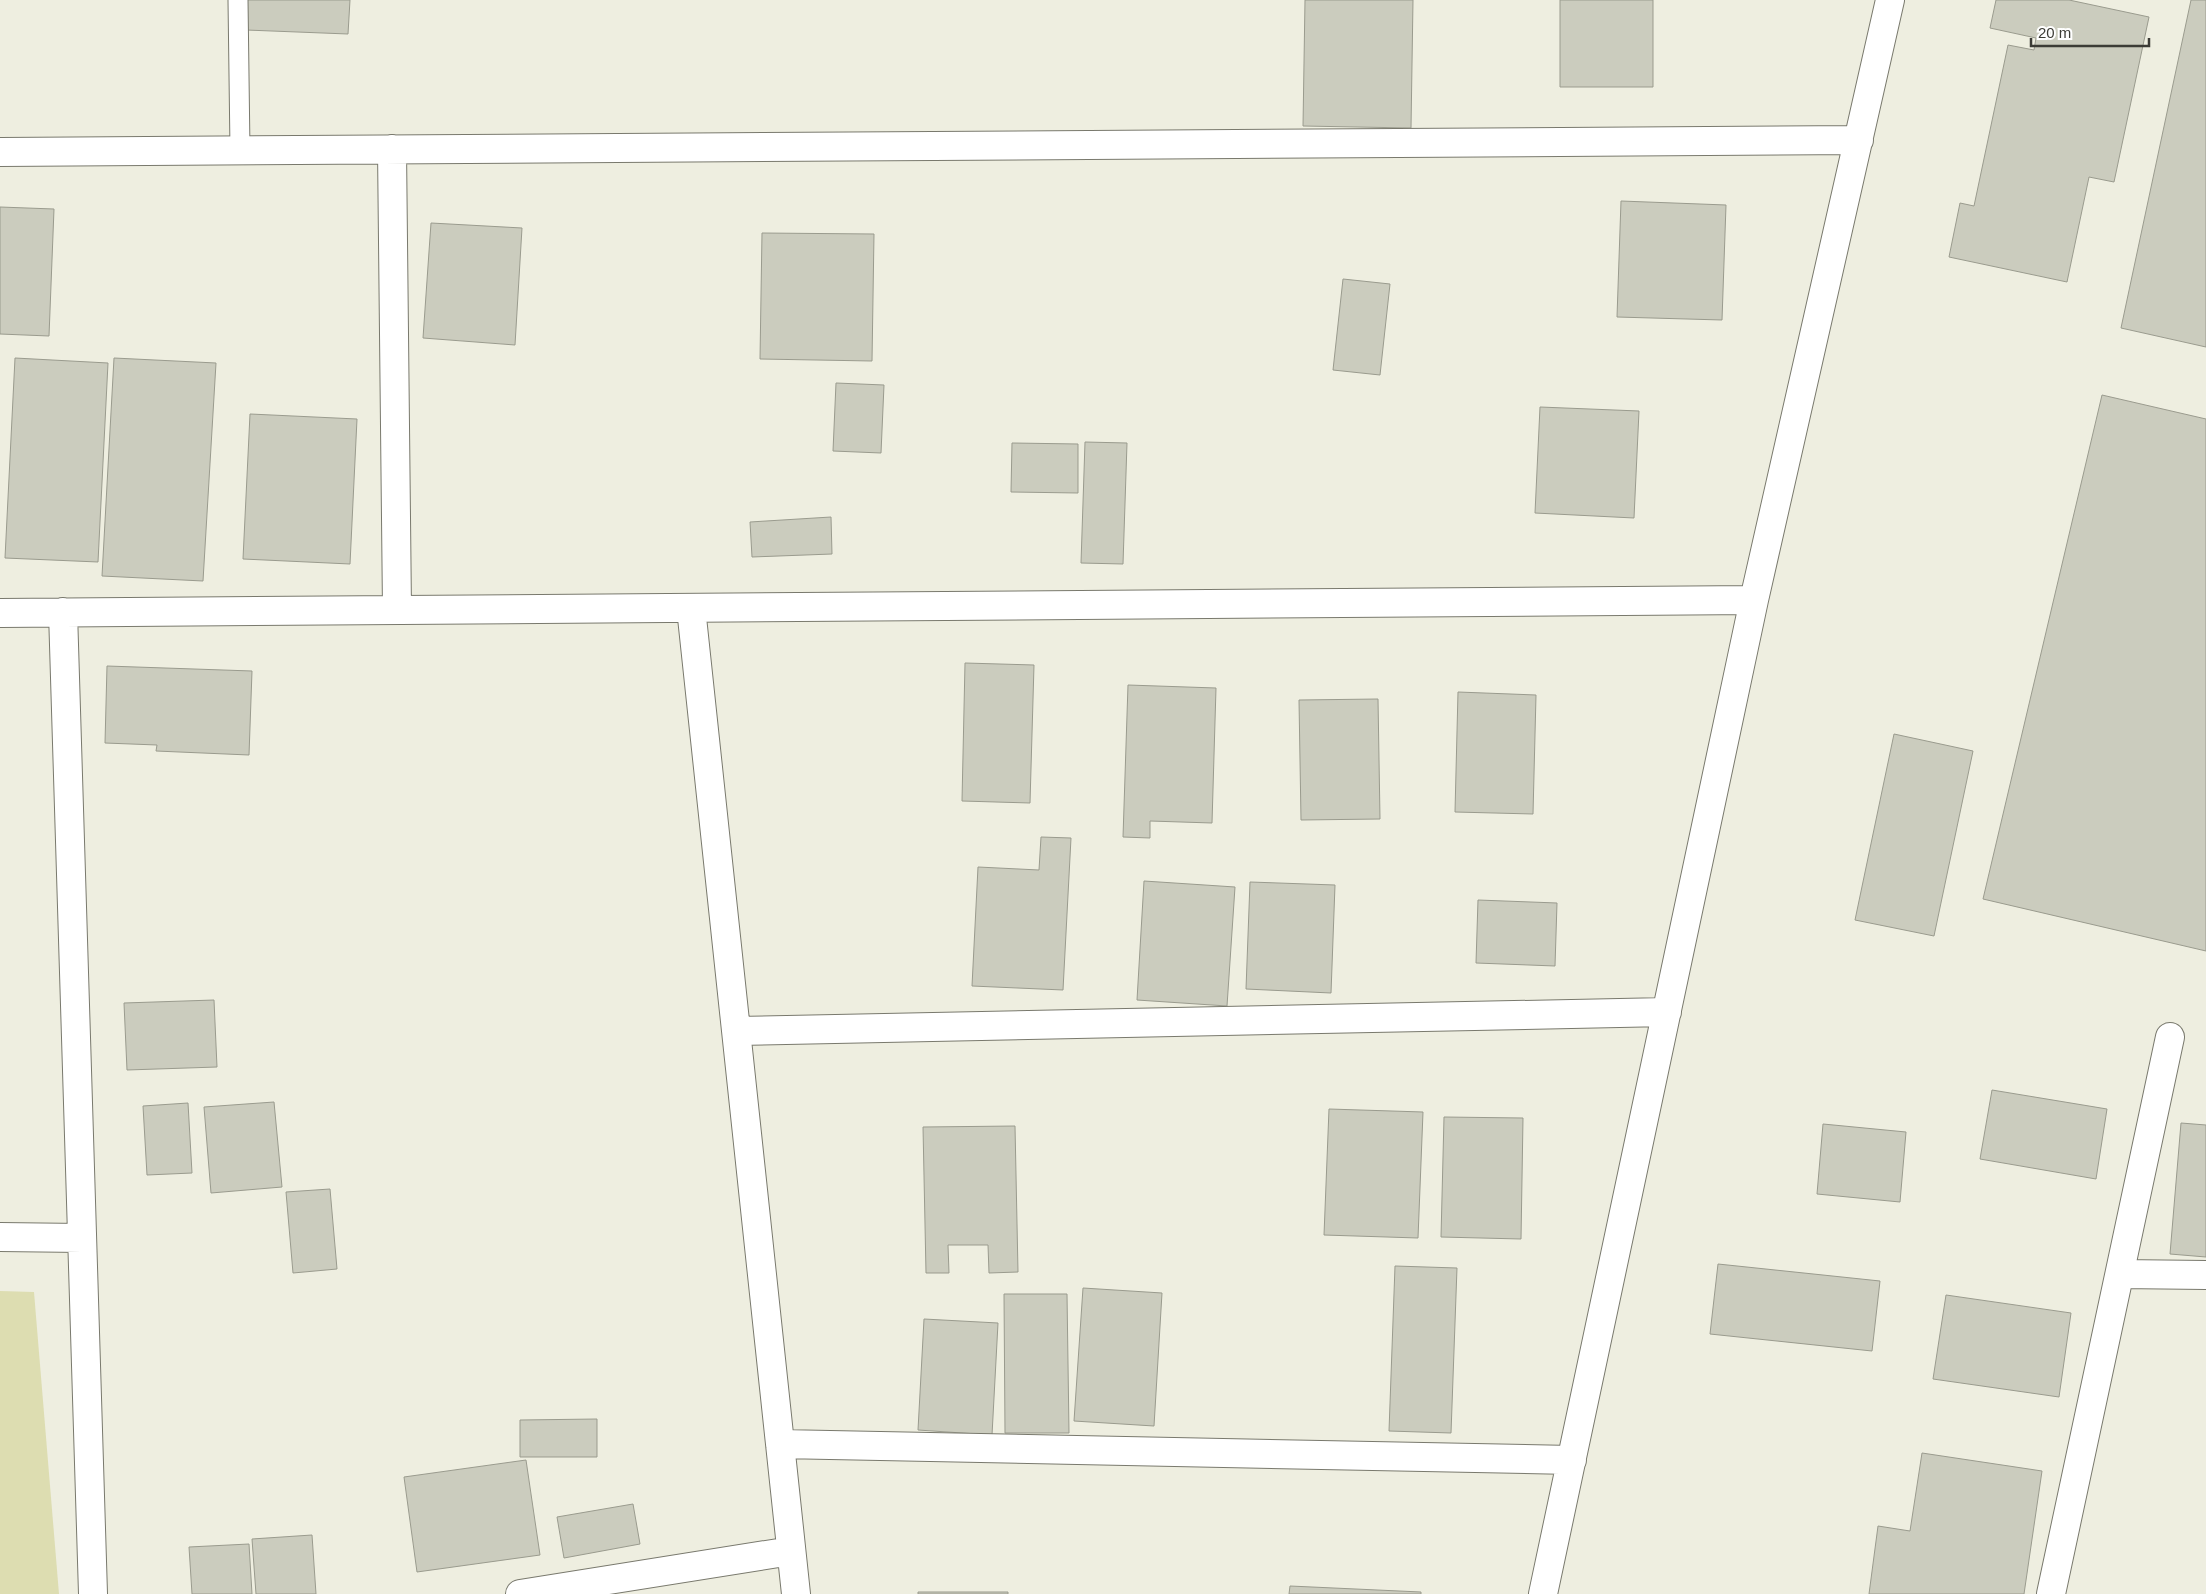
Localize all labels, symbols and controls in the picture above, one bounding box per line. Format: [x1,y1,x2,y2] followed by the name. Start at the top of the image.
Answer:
[2031,15,2148,47] scale bar
[2038,24,2071,41] text: 20 m

